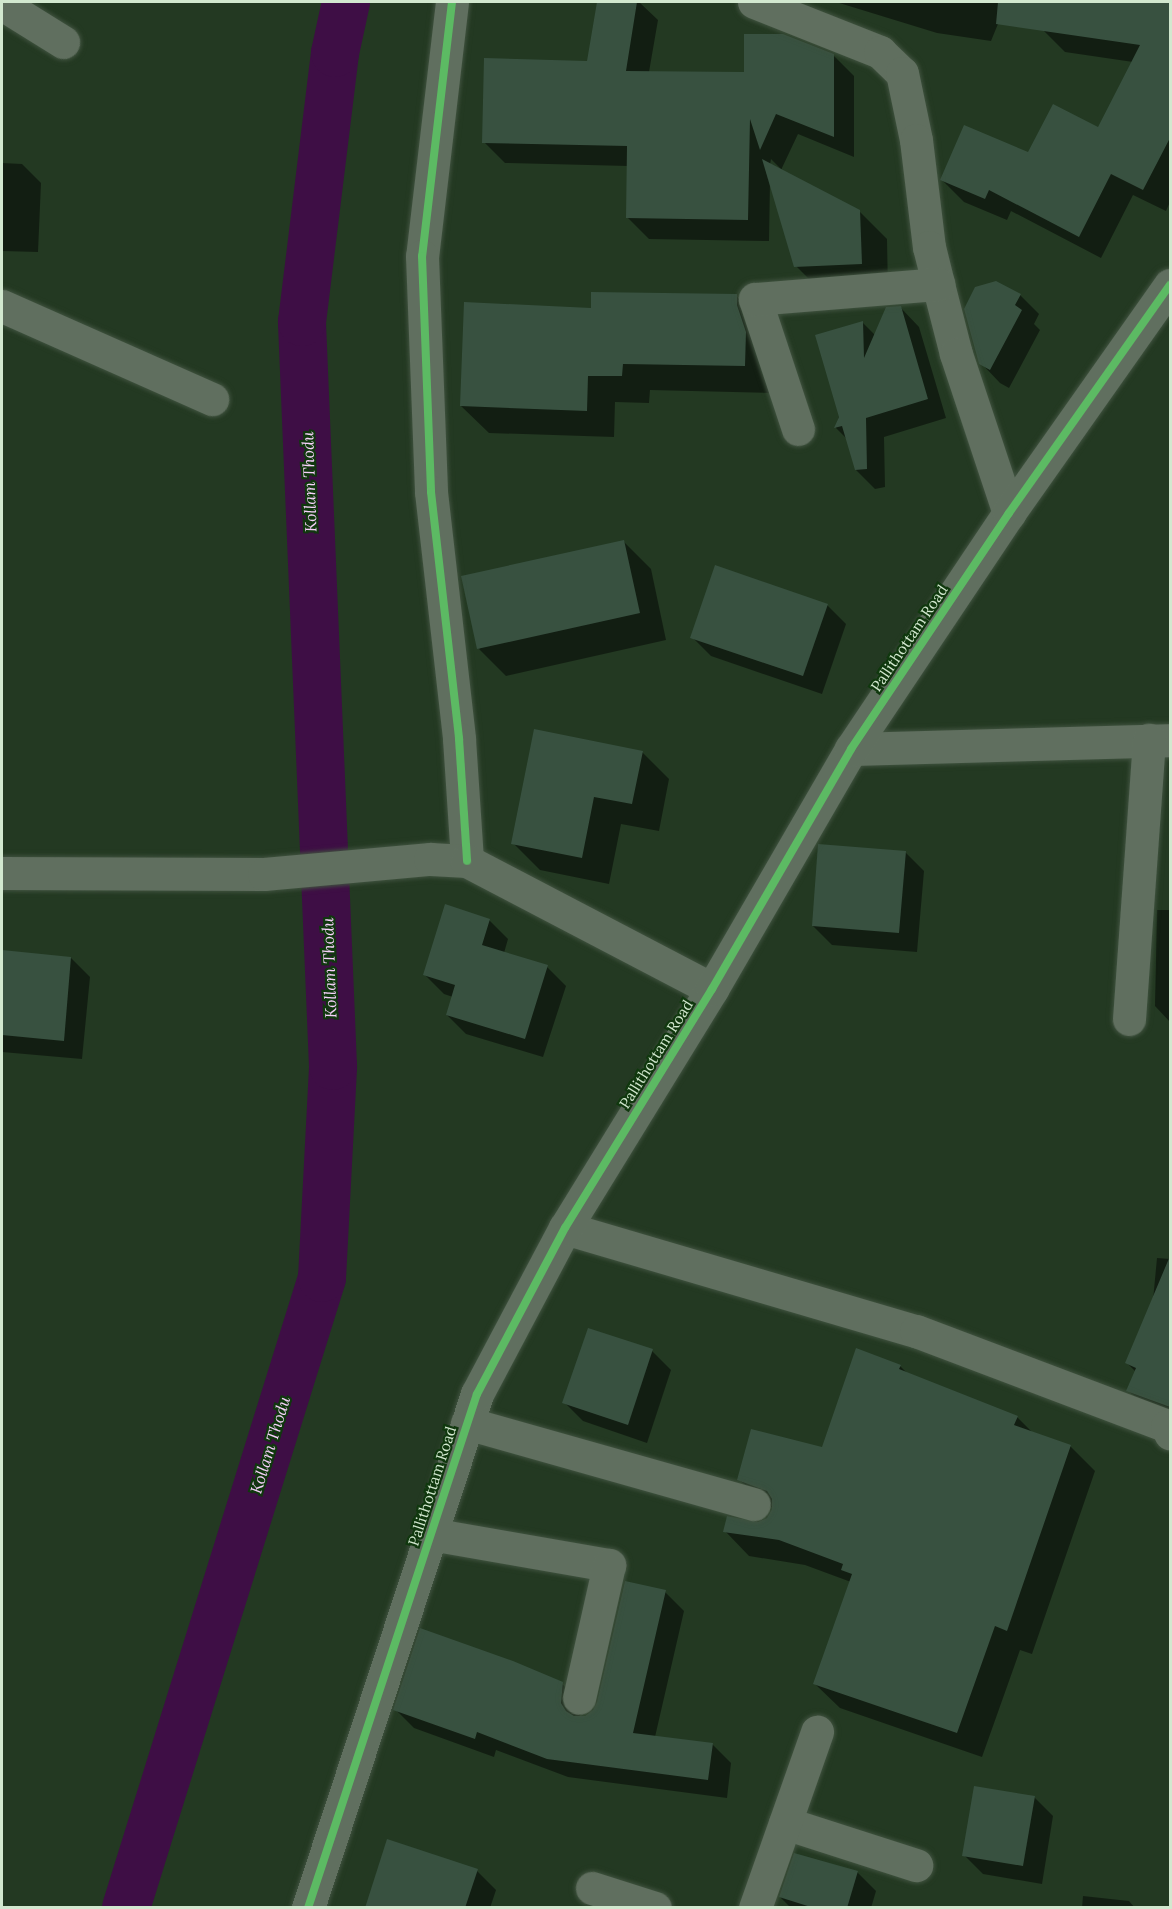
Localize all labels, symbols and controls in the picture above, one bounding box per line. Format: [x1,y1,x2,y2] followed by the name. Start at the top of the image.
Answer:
[298,431,320,533] water label: Kollam Thodu
[867,581,951,695] street label: Pallithottam Road
[318,917,340,1019] water label: Kollam Thodu
[615,996,697,1112] street label: Pallithottam Road
[246,1394,294,1496] water label: Kollam Thodu
[404,1424,460,1548] street label: Pallithottam Road

